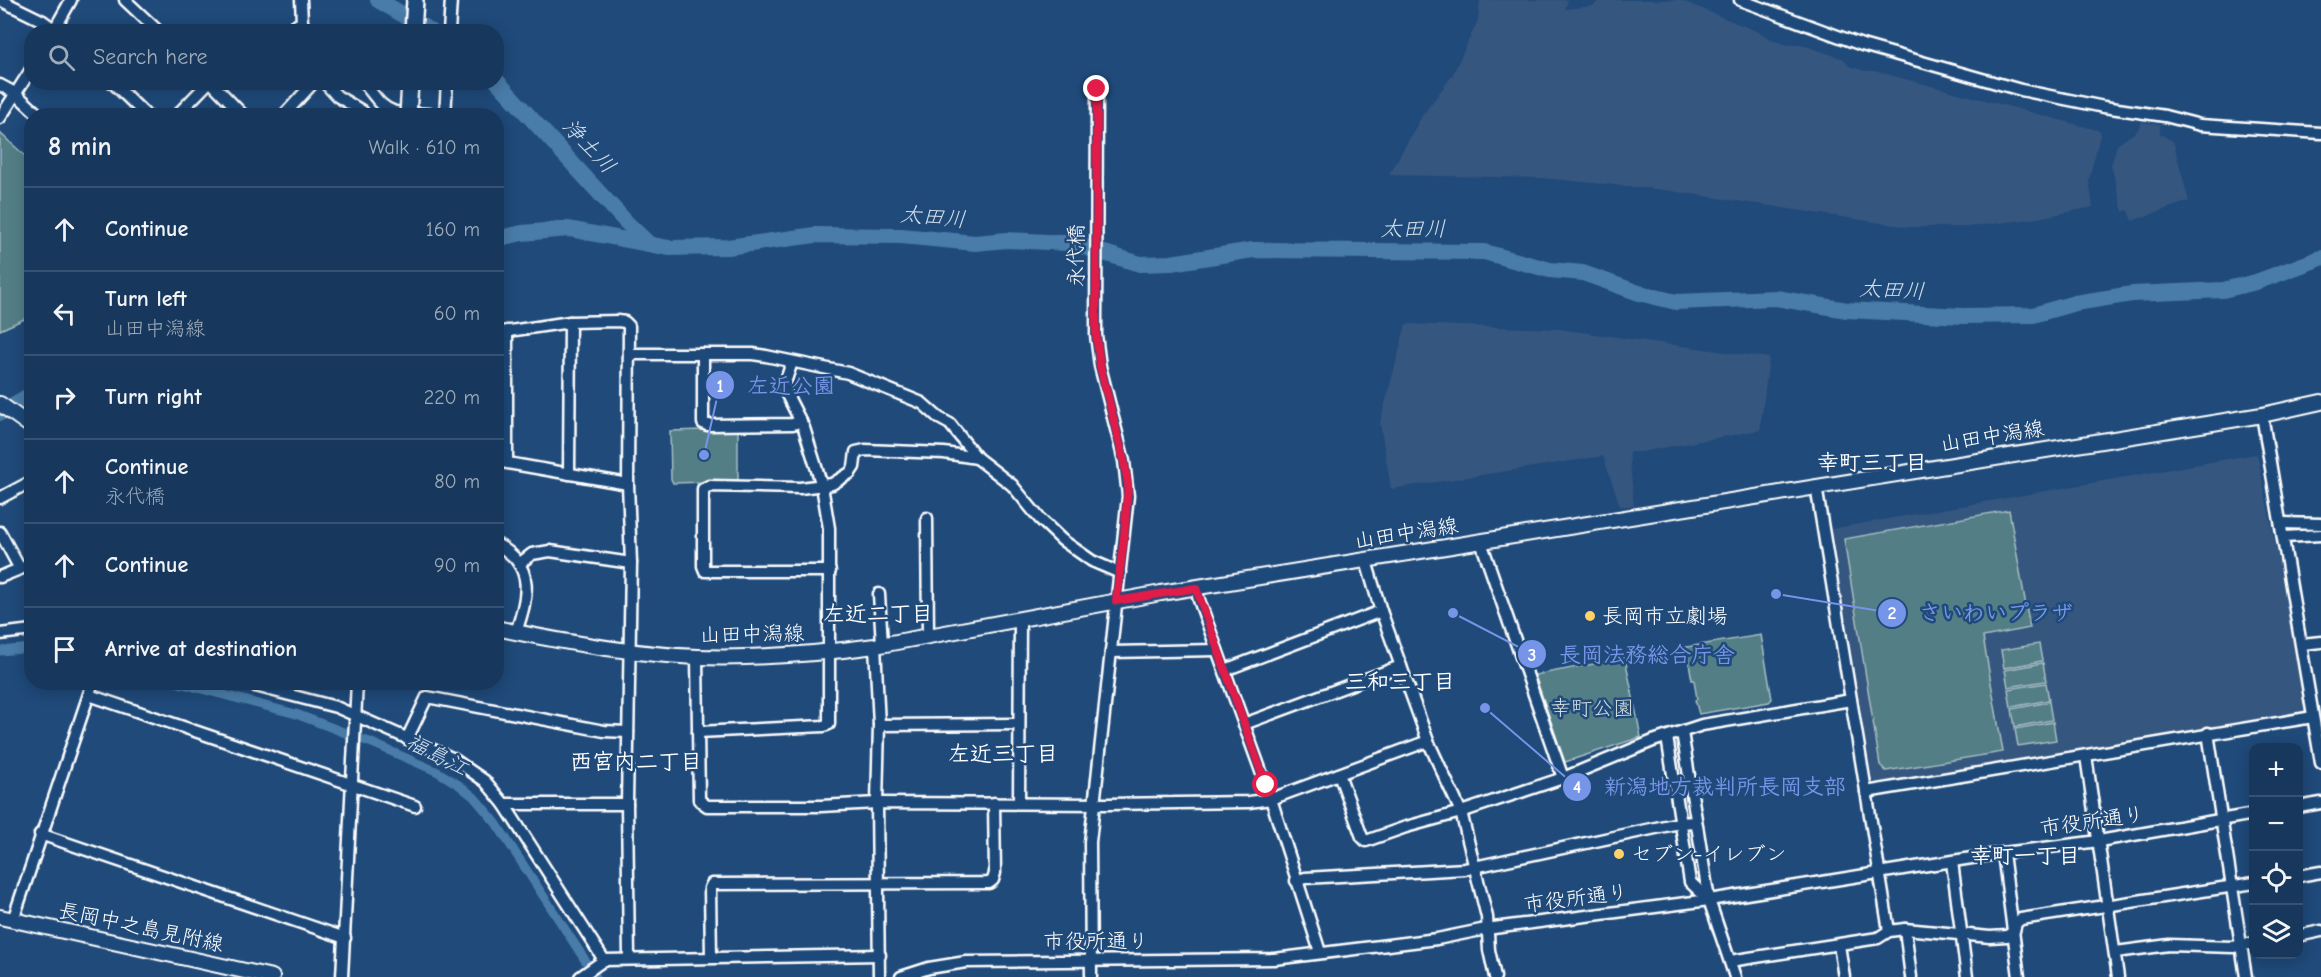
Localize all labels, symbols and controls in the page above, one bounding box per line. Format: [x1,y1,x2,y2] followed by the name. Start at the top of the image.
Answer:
[24,24,504,90] search box
[45,41,78,74] icon: search
[93,44,208,70] text: Search here
[1083,75,1109,101] route end
[557,113,621,179] water label: 浄土川
[48,132,112,162] text: 8 min
[369,136,480,159] text: Walk · 610 m
[899,201,967,233] water label: 太田川
[48,213,81,246] icon: ahead
[105,216,188,242] text: Continue
[1380,216,1446,242] water label: 太田川
[426,218,480,241] text: 160 m
[1064,225,1088,288] street label: 永代橋
[1858,275,1926,305] water label: 太田川
[105,286,187,312] text: Turn left
[48,297,81,330] icon: left
[434,302,480,325] text: 60 m
[105,317,205,340] text: 山田中潟線
[705,365,847,405] callout: 左近公園
[747,373,835,399] text: 左近公園
[716,376,724,397] text: 1
[48,381,81,414] icon: right
[105,384,202,410] text: Turn right
[424,386,480,409] text: 220 m
[1938,416,2046,456] street label: 山田中潟線
[1817,450,1927,476] district label: 幸町三丁目
[105,454,188,480] text: Continue
[48,465,81,498] icon: ahead
[434,470,480,493] text: 80 m
[105,485,165,508] text: 永代橋
[1352,513,1460,553] street label: 山田中潟線
[48,549,81,582] icon: ahead
[105,552,188,578] text: Continue
[434,554,480,577] text: 90 m
[1877,593,2085,633] callout: さいわいプラザ
[1919,600,2073,626] text: さいわいプラザ
[823,601,933,627] district label: 左近二丁目
[1888,603,1897,624] text: 2
[1602,604,1728,628] place label: 長岡市立劇場
[1583,609,1597,623] marker: 長岡市立劇場
[699,621,805,647] street label: 山田中潟線
[48,633,81,666] icon: arrive
[1517,634,1747,674] callout: 長岡法務総合庁舎
[105,636,297,662] text: Arrive at destination
[1559,642,1735,668] text: 長岡法務総合庁舎
[1528,645,1536,666] text: 3
[1345,669,1455,695] district label: 三和三丁目
[1550,696,1634,720] park label: 幸町公園
[402,728,473,782] water label: 福島江
[948,741,1058,767] district label: 左近三丁目
[2249,743,2303,959] map controls
[2249,743,2303,797] button: +
[570,749,702,775] district label: 西宮内二丁目
[1562,767,1858,807] callout: 新潟地方裁判所長岡支部
[1252,771,1278,797] route start
[1604,774,1846,800] text: 新潟地方裁判所長岡支部
[1573,777,1581,798] text: 4
[2249,797,2303,851] button: −
[2038,802,2146,840] street label: 市役所通り
[1631,842,1786,866] place label: セブン-イレブン
[1970,843,2080,869] district label: 幸町一丁目
[1612,847,1626,861] marker: セブン-イレブン
[2249,851,2303,905] button: locate
[1522,880,1630,916] street label: 市役所通り
[56,898,226,956] street label: 長岡中之島見附線
[2249,905,2303,959] button: layers
[1044,929,1149,953] street label: 市役所通り

